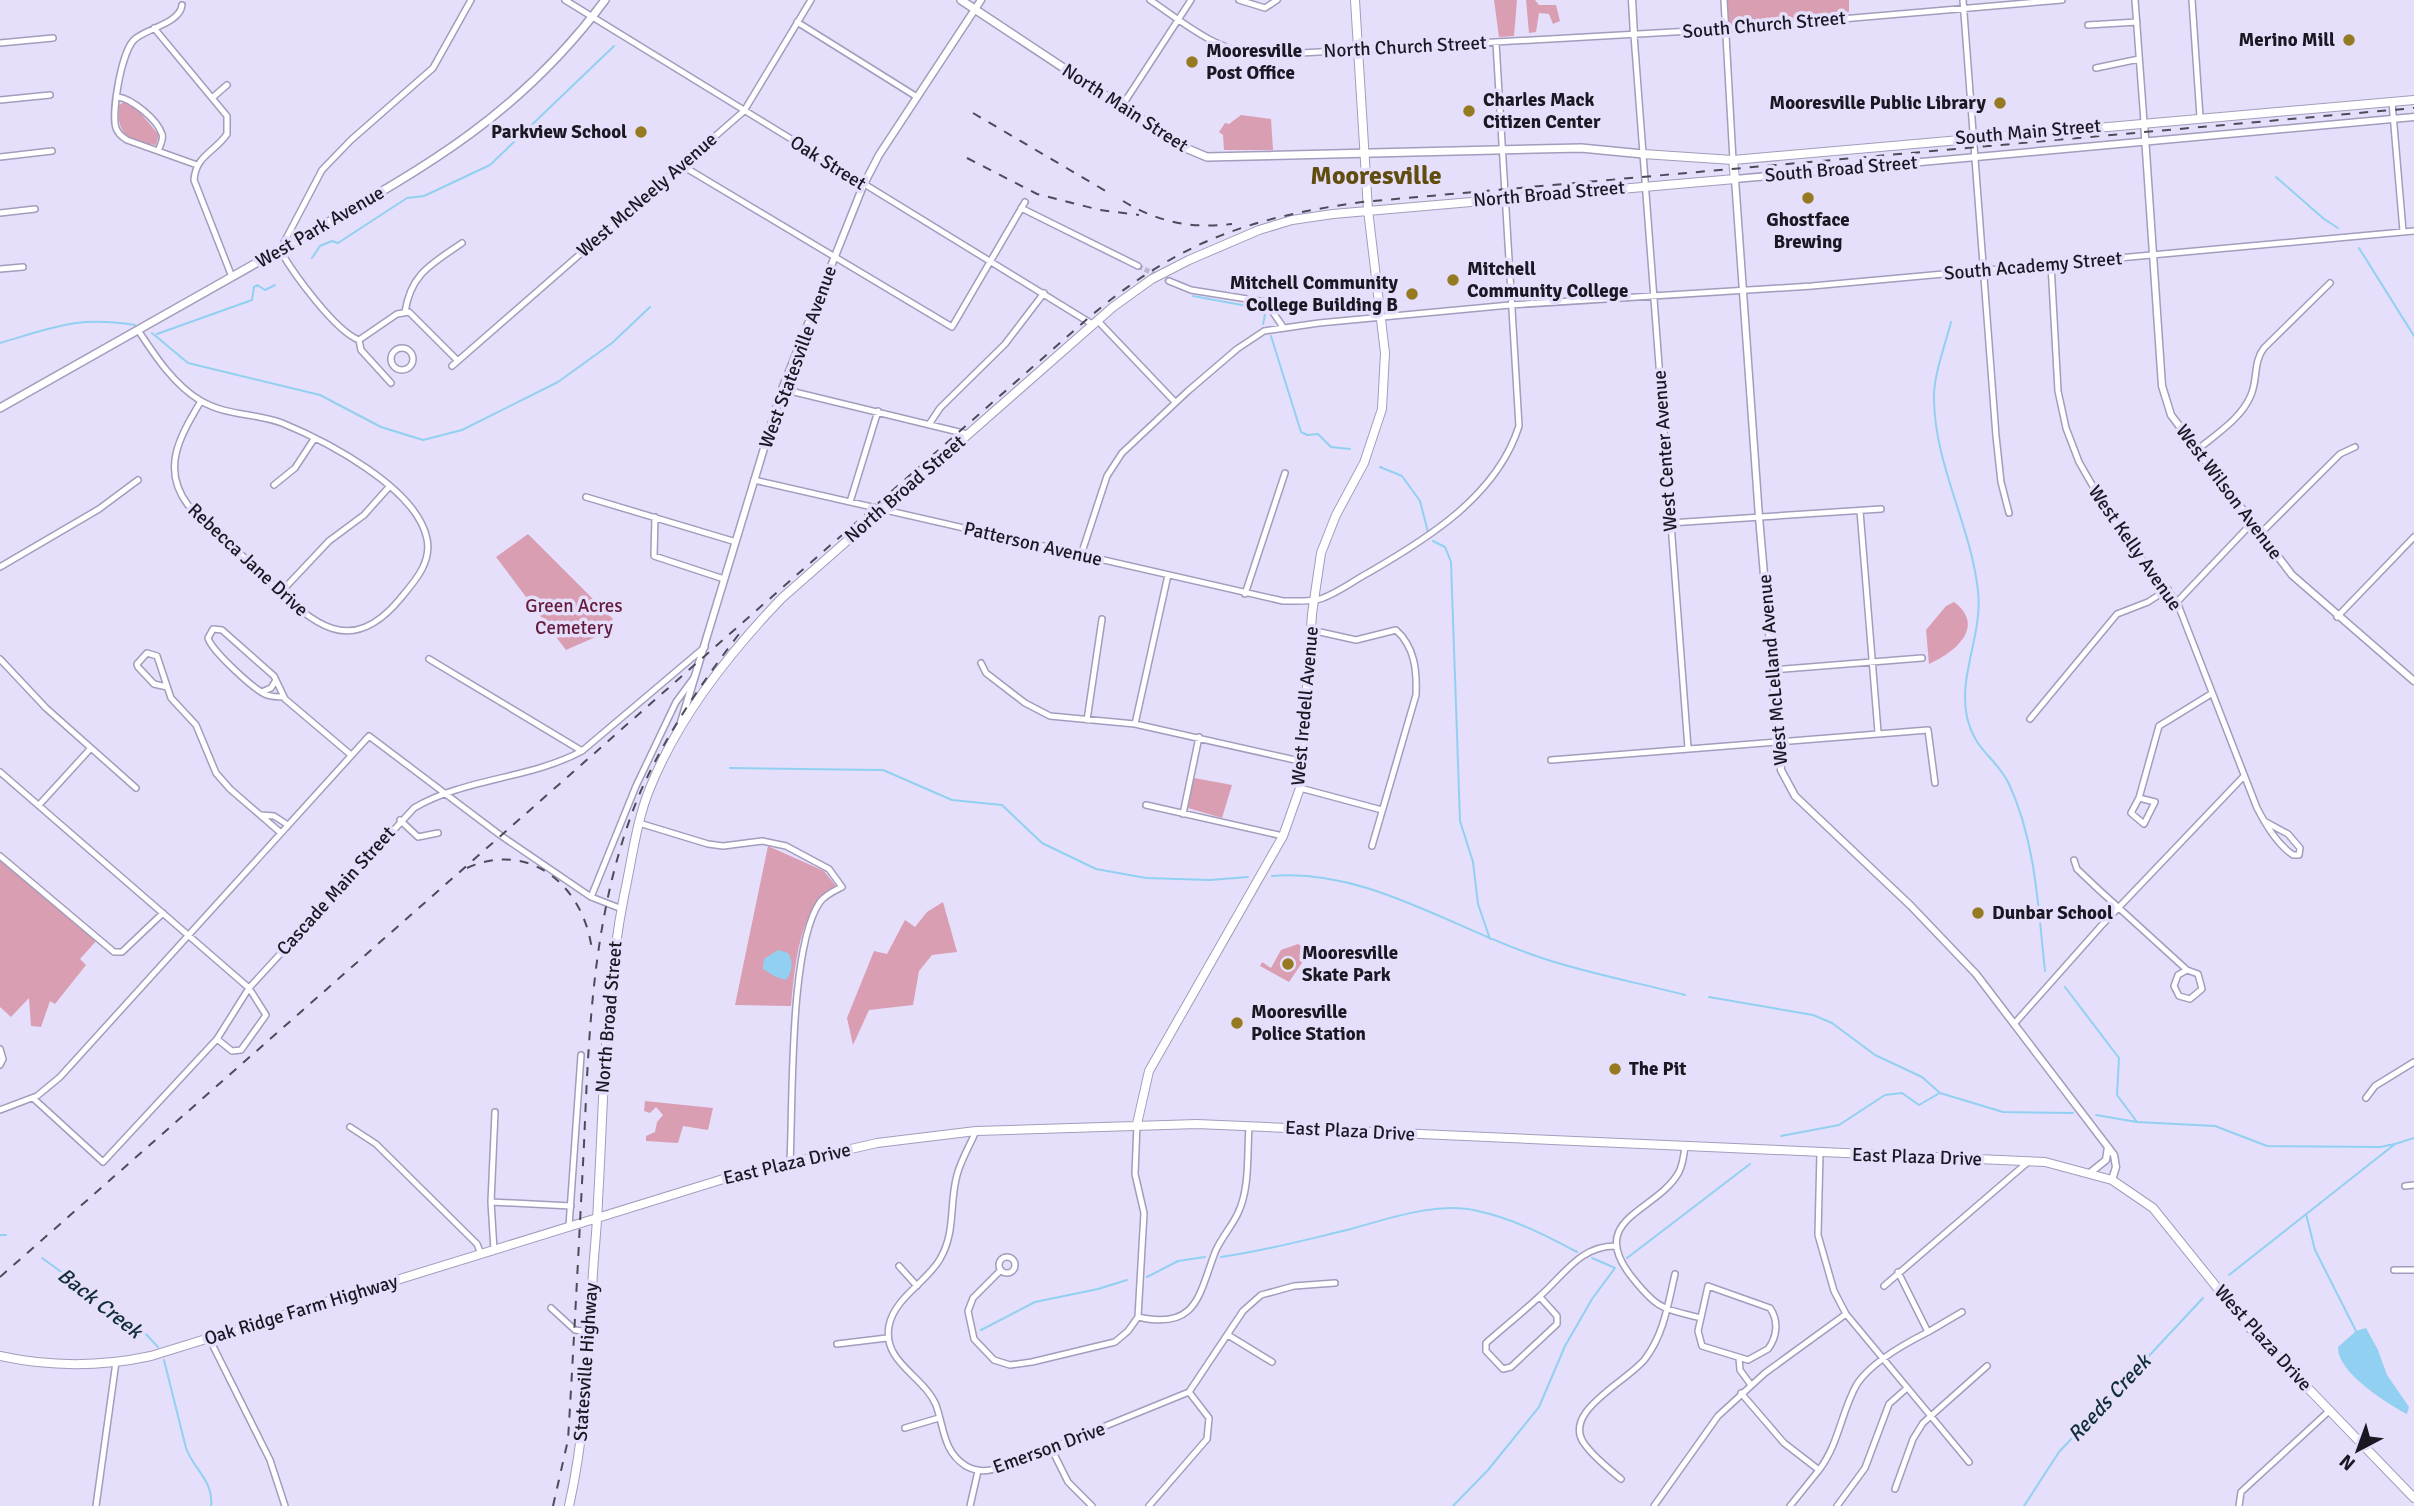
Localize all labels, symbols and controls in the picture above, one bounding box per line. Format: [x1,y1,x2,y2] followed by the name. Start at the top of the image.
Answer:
[1681,6,1847,44] street label: South Church Street
[2238,28,2335,52] place label: Merino Mill
[1323,31,1487,63] street label: North Church Street
[2341,32,2357,48] marker: Merino Mill
[1206,39,1302,85] place label: Mooresville Post Office
[1184,54,1200,70] marker: Mooresville Post Office
[1057,58,1193,158] street label: North Main Street
[1483,88,1601,134] place label: Charles Mack Citizen Center
[1769,91,1987,115] place label: Mooresville Public Library
[1992,95,2008,111] marker: Mooresville Public Library
[1461,103,1477,119] marker: Charles Mack Citizen Center
[1954,114,2102,150] street label: South Main Street
[491,120,627,144] place label: Parkview School
[633,124,649,140] marker: Parkview School
[572,128,722,262] street label: West McNeely Avenue
[786,130,871,196] street label: Oak Street
[1764,150,1919,188] street label: South Broad Street
[1310,160,1442,192] district label: Mooresville
[1472,175,1626,213] street label: North Broad Street
[252,181,388,273] street label: West Park Avenue
[1800,190,1816,206] marker: Ghostface Brewing
[1766,208,1850,254] place label: Ghostface Brewing
[1943,246,2124,286] street label: South Academy Street
[1467,257,1628,303] place label: Mitchell Community College
[754,262,842,452] street label: West Statesville Avenue
[1230,271,1399,317] place label: Mitchell Community College Building B
[1445,272,1461,288] marker: Mitchell Community College
[1404,286,1420,302] marker: Mitchell Community College Building B
[1647,369,1683,533] street label: West Center Avenue
[2170,420,2288,564] street label: West Wilson Avenue
[840,430,971,548] street label: North Broad Street
[2083,481,2187,615] street label: West Kelly Avenue
[183,498,313,622] street label: Rebecca Jane Drive
[961,516,1105,572] street label: Patterson Avenue
[1753,573,1793,767] street label: West McLelland Avenue
[525,594,623,640] park label: Green Acres Cemetery
[1286,625,1324,787] street label: West Iredell Avenue
[272,821,401,961] street label: Cascade Main Street
[1992,901,2113,925] place label: Dunbar School
[1970,905,1986,921] marker: Dunbar School
[590,940,628,1094] street label: North Broad Street
[1302,941,1398,987] place label: Mooresville Skate Park
[1280,956,1296,972] marker: Mooresville Skate Park
[1251,1000,1366,1046] place label: Mooresville Police Station
[1229,1015,1245,1031] marker: Mooresville Police Station
[1629,1057,1687,1081] place label: The Pit
[1607,1061,1623,1077] marker: The Pit
[1284,1116,1416,1146] street label: East Plaza Drive
[721,1138,853,1190] street label: East Plaza Drive
[1852,1143,1982,1171] street label: East Plaza Drive
[53,1262,149,1346] water label: Back Creek
[201,1269,401,1351] street label: Oak Ridge Farm Highway
[2209,1280,2317,1396] street label: West Plaza Drive
[568,1282,604,1442] street label: Statesville Highway
[2062,1347,2158,1447] water label: Reeds Creek
[2323,1415,2393,1485] north arrow
[990,1417,1108,1479] street label: Emerson Drive
[2335,1449,2360,1475] text: N

